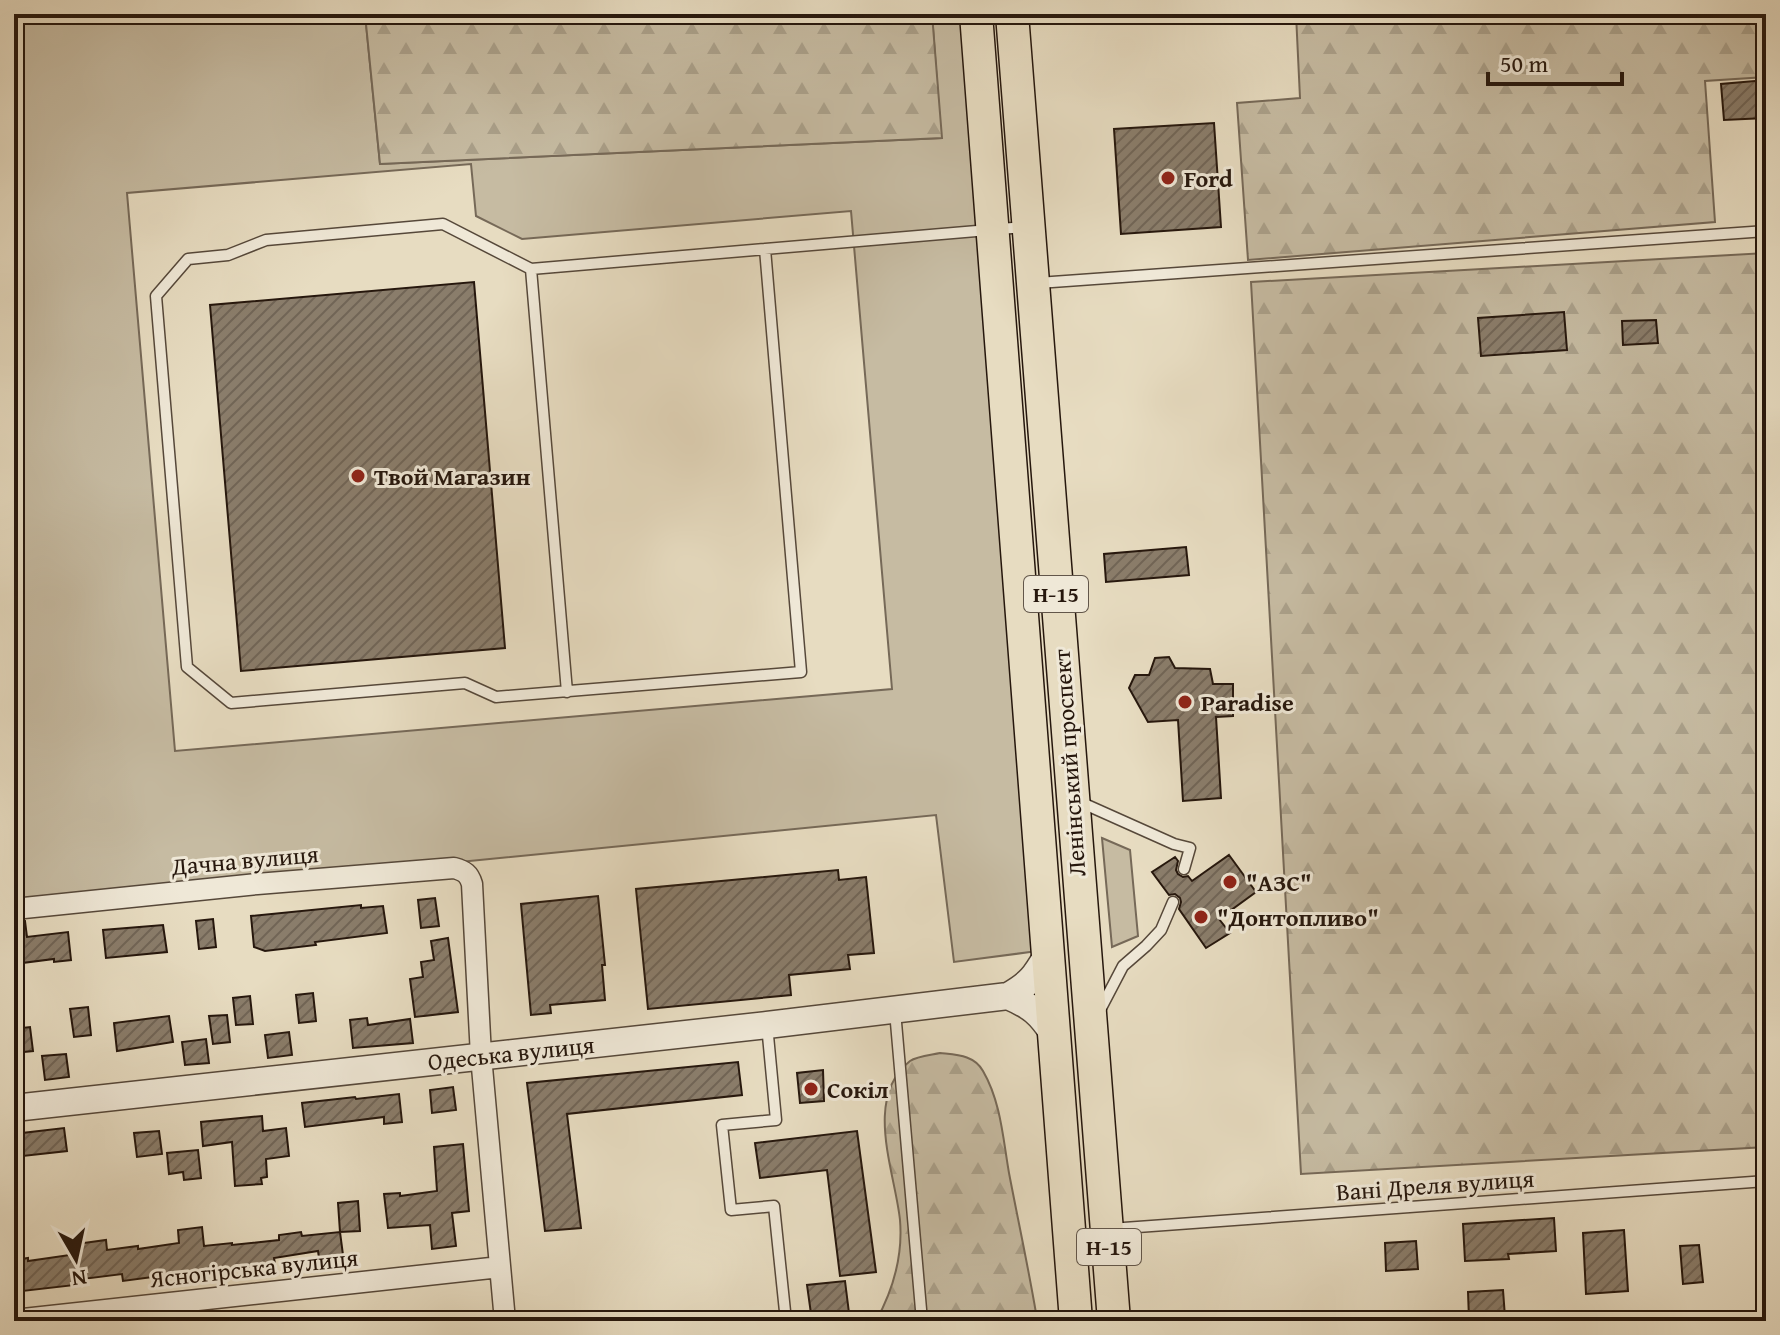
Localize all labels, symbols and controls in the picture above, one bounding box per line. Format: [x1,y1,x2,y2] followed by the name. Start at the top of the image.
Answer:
[1488,36,1622,86] scale bar
[1500,46,1548,81] text: 50 m
[1184,161,1233,196] place label: Ford
[1159,169,1177,187] marker: Ford
[374,459,531,494] place label: Твой Магазин
[349,467,367,485] marker: Твой Магазин
[1024,576,1088,612] road number: Н-15
[1044,648,1094,878] street label: Ленінський проспект
[1201,685,1294,720] place label: Paradise
[1176,693,1194,711] marker: Paradise
[169,836,320,884] street label: Дачна вулиця
[1246,865,1312,900] place label: "АЗС"
[1221,873,1239,891] marker: "АЗС"
[1217,900,1379,935] place label: "Донтопливо"
[1192,908,1210,926] marker: "Донтопливо"
[426,1027,596,1079] street label: Одеська вулиця
[827,1072,889,1107] place label: Сокіл
[802,1080,820,1098] marker: Сокіл
[1335,1161,1535,1209] street label: Вані Дреля вулиця
[36,1219,116,1299] north arrow
[1077,1229,1141,1265] road number: Н-15
[147,1240,360,1296] street label: Ясногірська вулиця
[69,1262,89,1296] text: N

